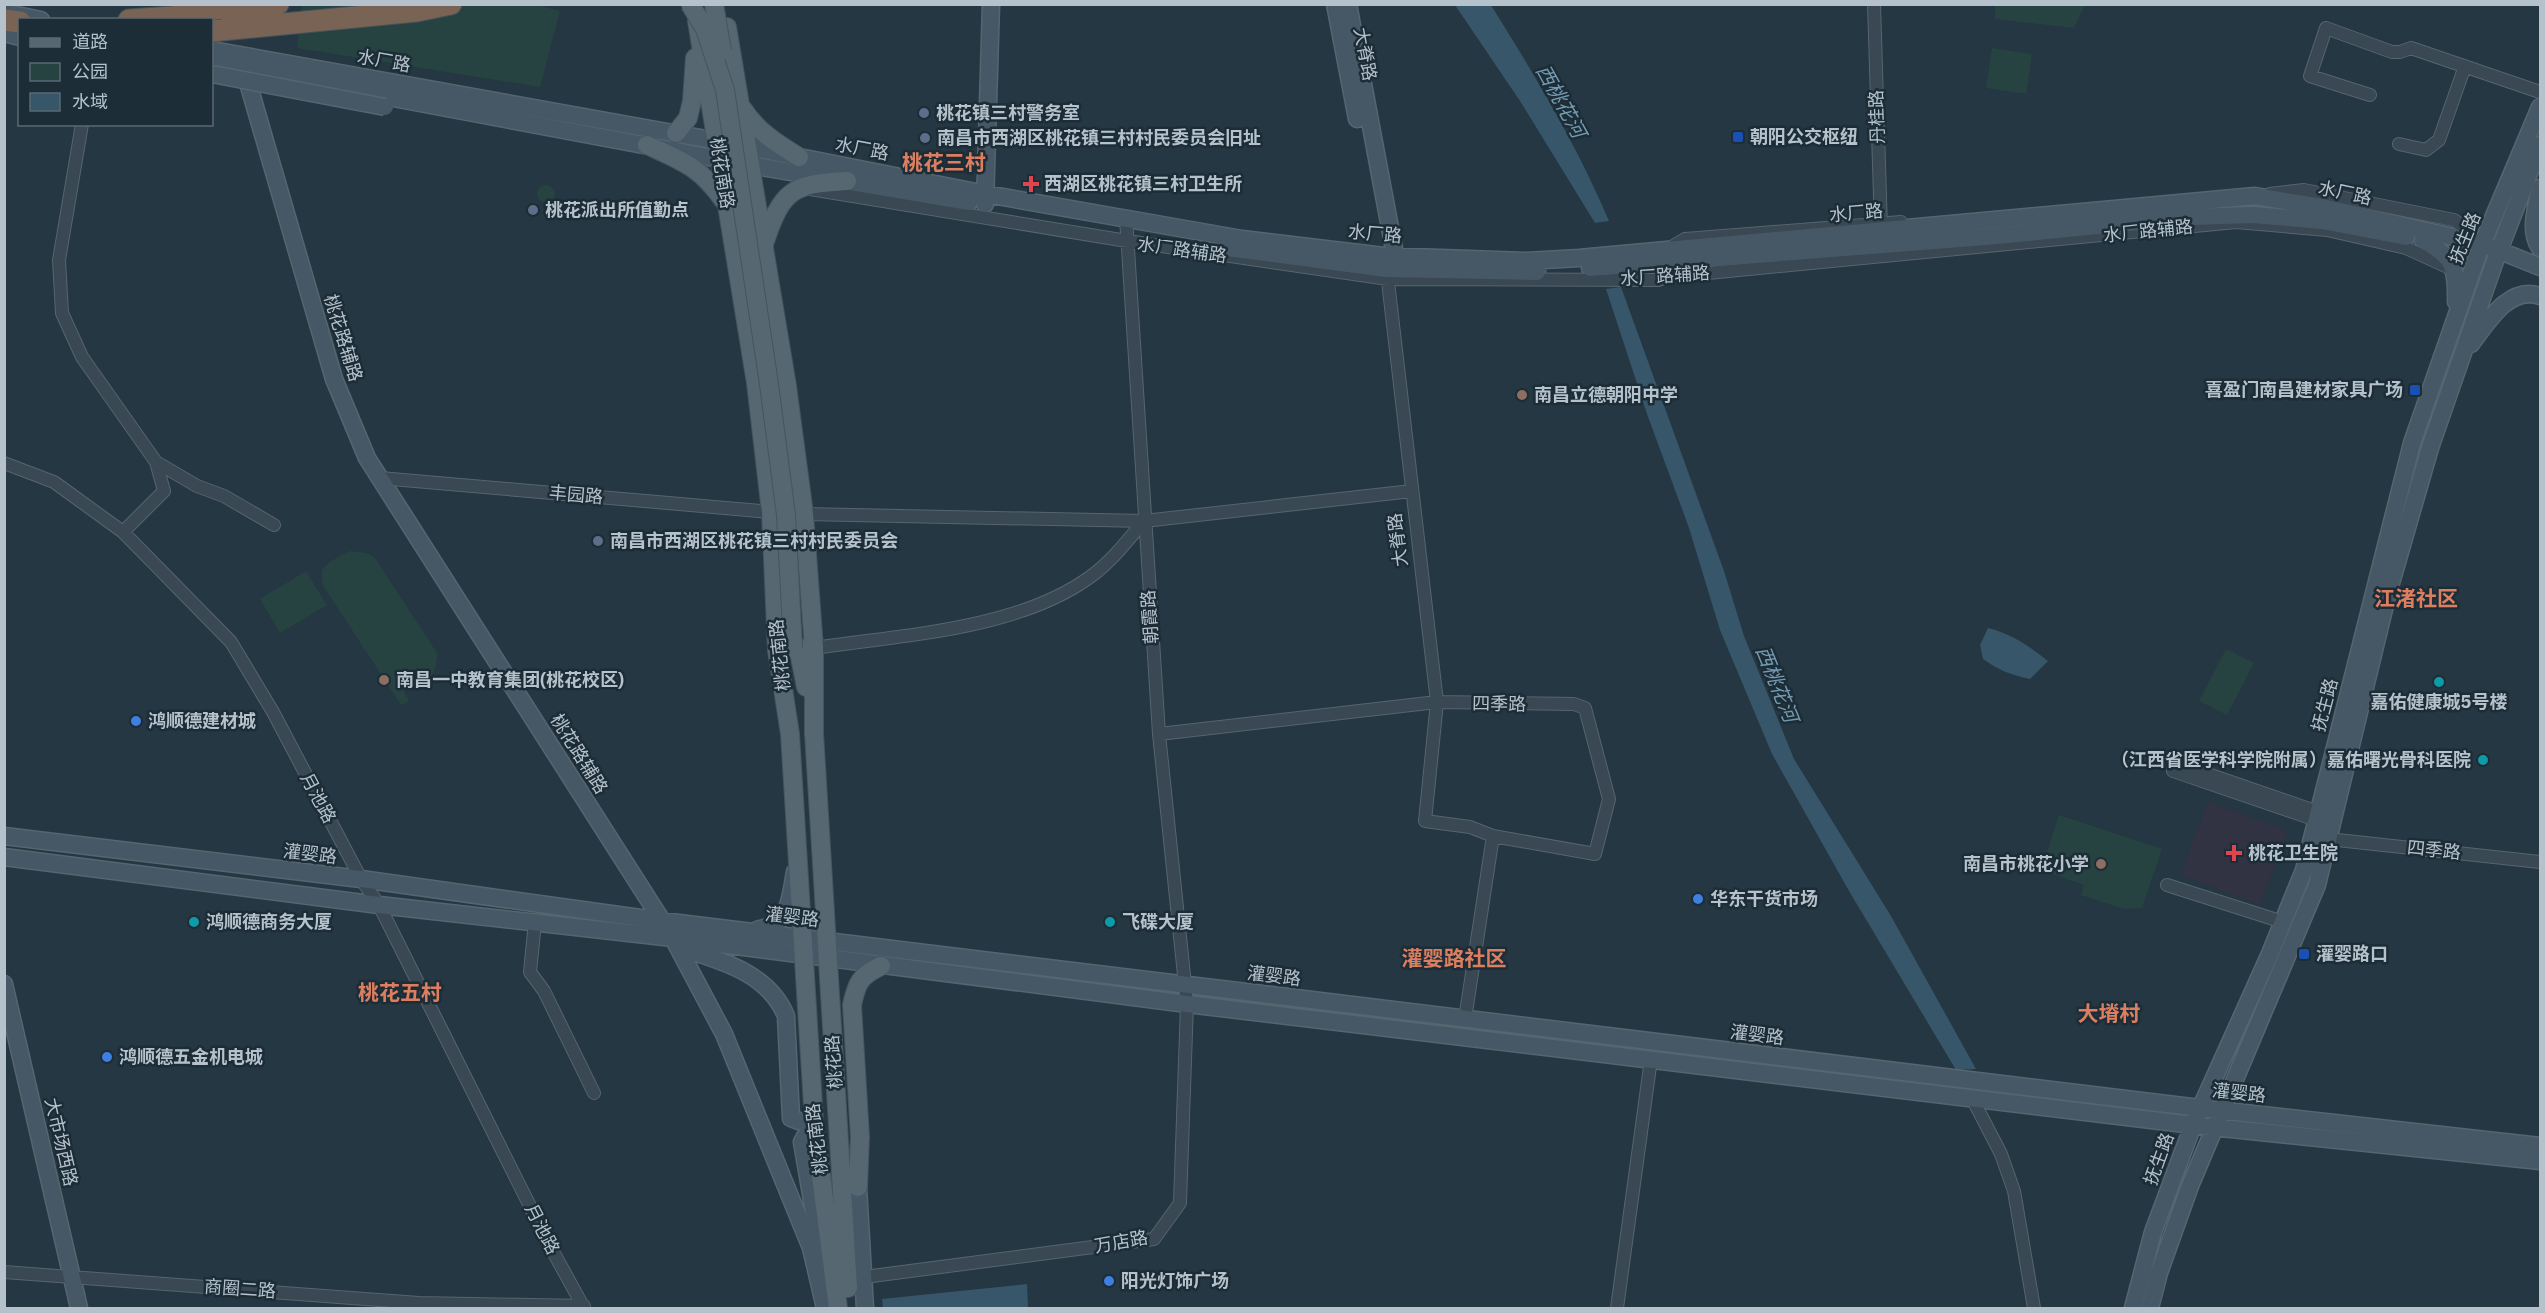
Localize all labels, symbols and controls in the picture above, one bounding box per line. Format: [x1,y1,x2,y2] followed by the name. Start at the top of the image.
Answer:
[18,18,213,126] legend
[1349,25,1382,83] street label: 大脊路
[72,30,108,53] text: 道路
[356,44,413,77] street label: 水厂路
[1530,59,1595,146] water label: 西桃花河
[72,60,108,83] text: 公园
[72,90,108,113] text: 水域
[1864,90,1889,144] street label: 丹桂路
[936,101,1080,124] place label: 桃花镇三村警务室
[917,106,931,120] marker: 桃花镇三村警务室
[1750,125,1858,148] place label: 朝阳公交枢纽
[937,126,1261,149] place label: 南昌市西湖区桃花镇三村村民委员会旧址
[1731,130,1745,144] marker: 朝阳公交枢纽
[918,131,932,145] marker: 南昌市西湖区桃花镇三村村民委员会旧址
[833,132,891,165] street label: 水厂路
[706,136,739,210] street label: 桃花南路
[902,148,986,176] district label: 桃花三村
[1044,172,1242,195] place label: 西湖区桃花镇三村卫生所
[1022,175,1040,193] marker: 西湖区桃花镇三村卫生所
[2316,176,2374,209] street label: 水厂路
[545,198,689,221] place label: 桃花派出所值勤点
[1828,199,1884,226] street label: 水厂路
[526,203,540,217] marker: 桃花派出所值勤点
[2444,208,2485,267] street label: 抚生路
[2102,214,2194,247] street label: 水厂路辅路
[1347,220,1403,247] street label: 水厂路
[1136,232,1228,267] street label: 水厂路辅路
[1619,261,1711,290] street label: 水厂路辅路
[319,291,368,384] street label: 桃花路辅路
[2205,378,2403,401] place label: 喜盈门南昌建材家具广场
[1534,383,1678,406] place label: 南昌立德朝阳中学
[2408,383,2422,397] marker: 喜盈门南昌建材家具广场
[1515,388,1529,402] marker: 南昌立德朝阳中学
[548,481,604,508] street label: 丰园路
[1383,512,1412,568] street label: 大脊路
[610,529,898,552] place label: 南昌市西湖区桃花镇三村村民委员会
[591,534,605,548] marker: 南昌市西湖区桃花镇三村村民委员会
[2374,584,2458,612] district label: 江渚社区
[1136,589,1163,645] street label: 朝霞路
[764,618,795,692] street label: 桃花南路
[1750,642,1806,730] water label: 西桃花河
[396,668,624,691] place label: 南昌一中教育集团(桃花校区)
[377,673,391,687] marker: 南昌一中教育集团(桃花校区)
[2432,675,2446,689] marker: 嘉佑健康城5号楼
[2306,676,2343,734] street label: 抚生路
[2371,690,2507,713] place label: 嘉佑健康城5号楼
[1472,692,1526,715] street label: 四季路
[148,709,256,732] place label: 鸿顺德建材城
[546,709,613,798] street label: 桃花路辅路
[129,714,143,728] marker: 鸿顺德建材城
[2111,748,2471,771] place label: （江西省医学科学院附属）嘉佑曙光骨科医院
[2476,753,2490,767] marker: （江西省医学科学院附属）嘉佑曙光骨科医院
[296,769,341,827] street label: 月池路
[2406,835,2462,864] street label: 四季路
[282,839,338,868] street label: 灌婴路
[2248,841,2338,864] place label: 桃花卫生院
[2225,844,2243,862] marker: 桃花卫生院
[1963,852,2089,875] place label: 南昌市桃花小学
[2094,857,2108,871] marker: 南昌市桃花小学
[1710,887,1818,910] place label: 华东干货市场
[1691,892,1705,906] marker: 华东干货市场
[764,902,820,931] street label: 灌婴路
[206,910,332,933] place label: 鸿顺德商务大厦
[1122,910,1194,933] place label: 飞碟大厦
[187,915,201,929] marker: 鸿顺德商务大厦
[1103,915,1117,929] marker: 飞碟大厦
[2316,942,2388,965] place label: 灌婴路口
[1402,944,1507,972] district label: 灌婴路社区
[2297,947,2311,961] marker: 灌婴路口
[1246,961,1302,990] street label: 灌婴路
[358,978,442,1006] district label: 桃花五村
[2078,999,2141,1027] district label: 大塉村
[1729,1020,1785,1049] street label: 灌婴路
[820,1034,847,1090] street label: 桃花路
[119,1045,263,1068] place label: 鸿顺德五金机电城
[100,1050,114,1064] marker: 鸿顺德五金机电城
[2211,1078,2267,1107] street label: 灌婴路
[40,1095,83,1188] street label: 大市场西路
[801,1102,832,1176] street label: 桃花南路
[2138,1130,2179,1188] street label: 抚生路
[520,1199,565,1258] street label: 月池路
[1092,1225,1149,1258] street label: 万店路
[1121,1269,1229,1292] place label: 阳光灯饰广场
[1102,1274,1116,1288] marker: 阳光灯饰广场
[203,1275,277,1302] street label: 商圈二路

